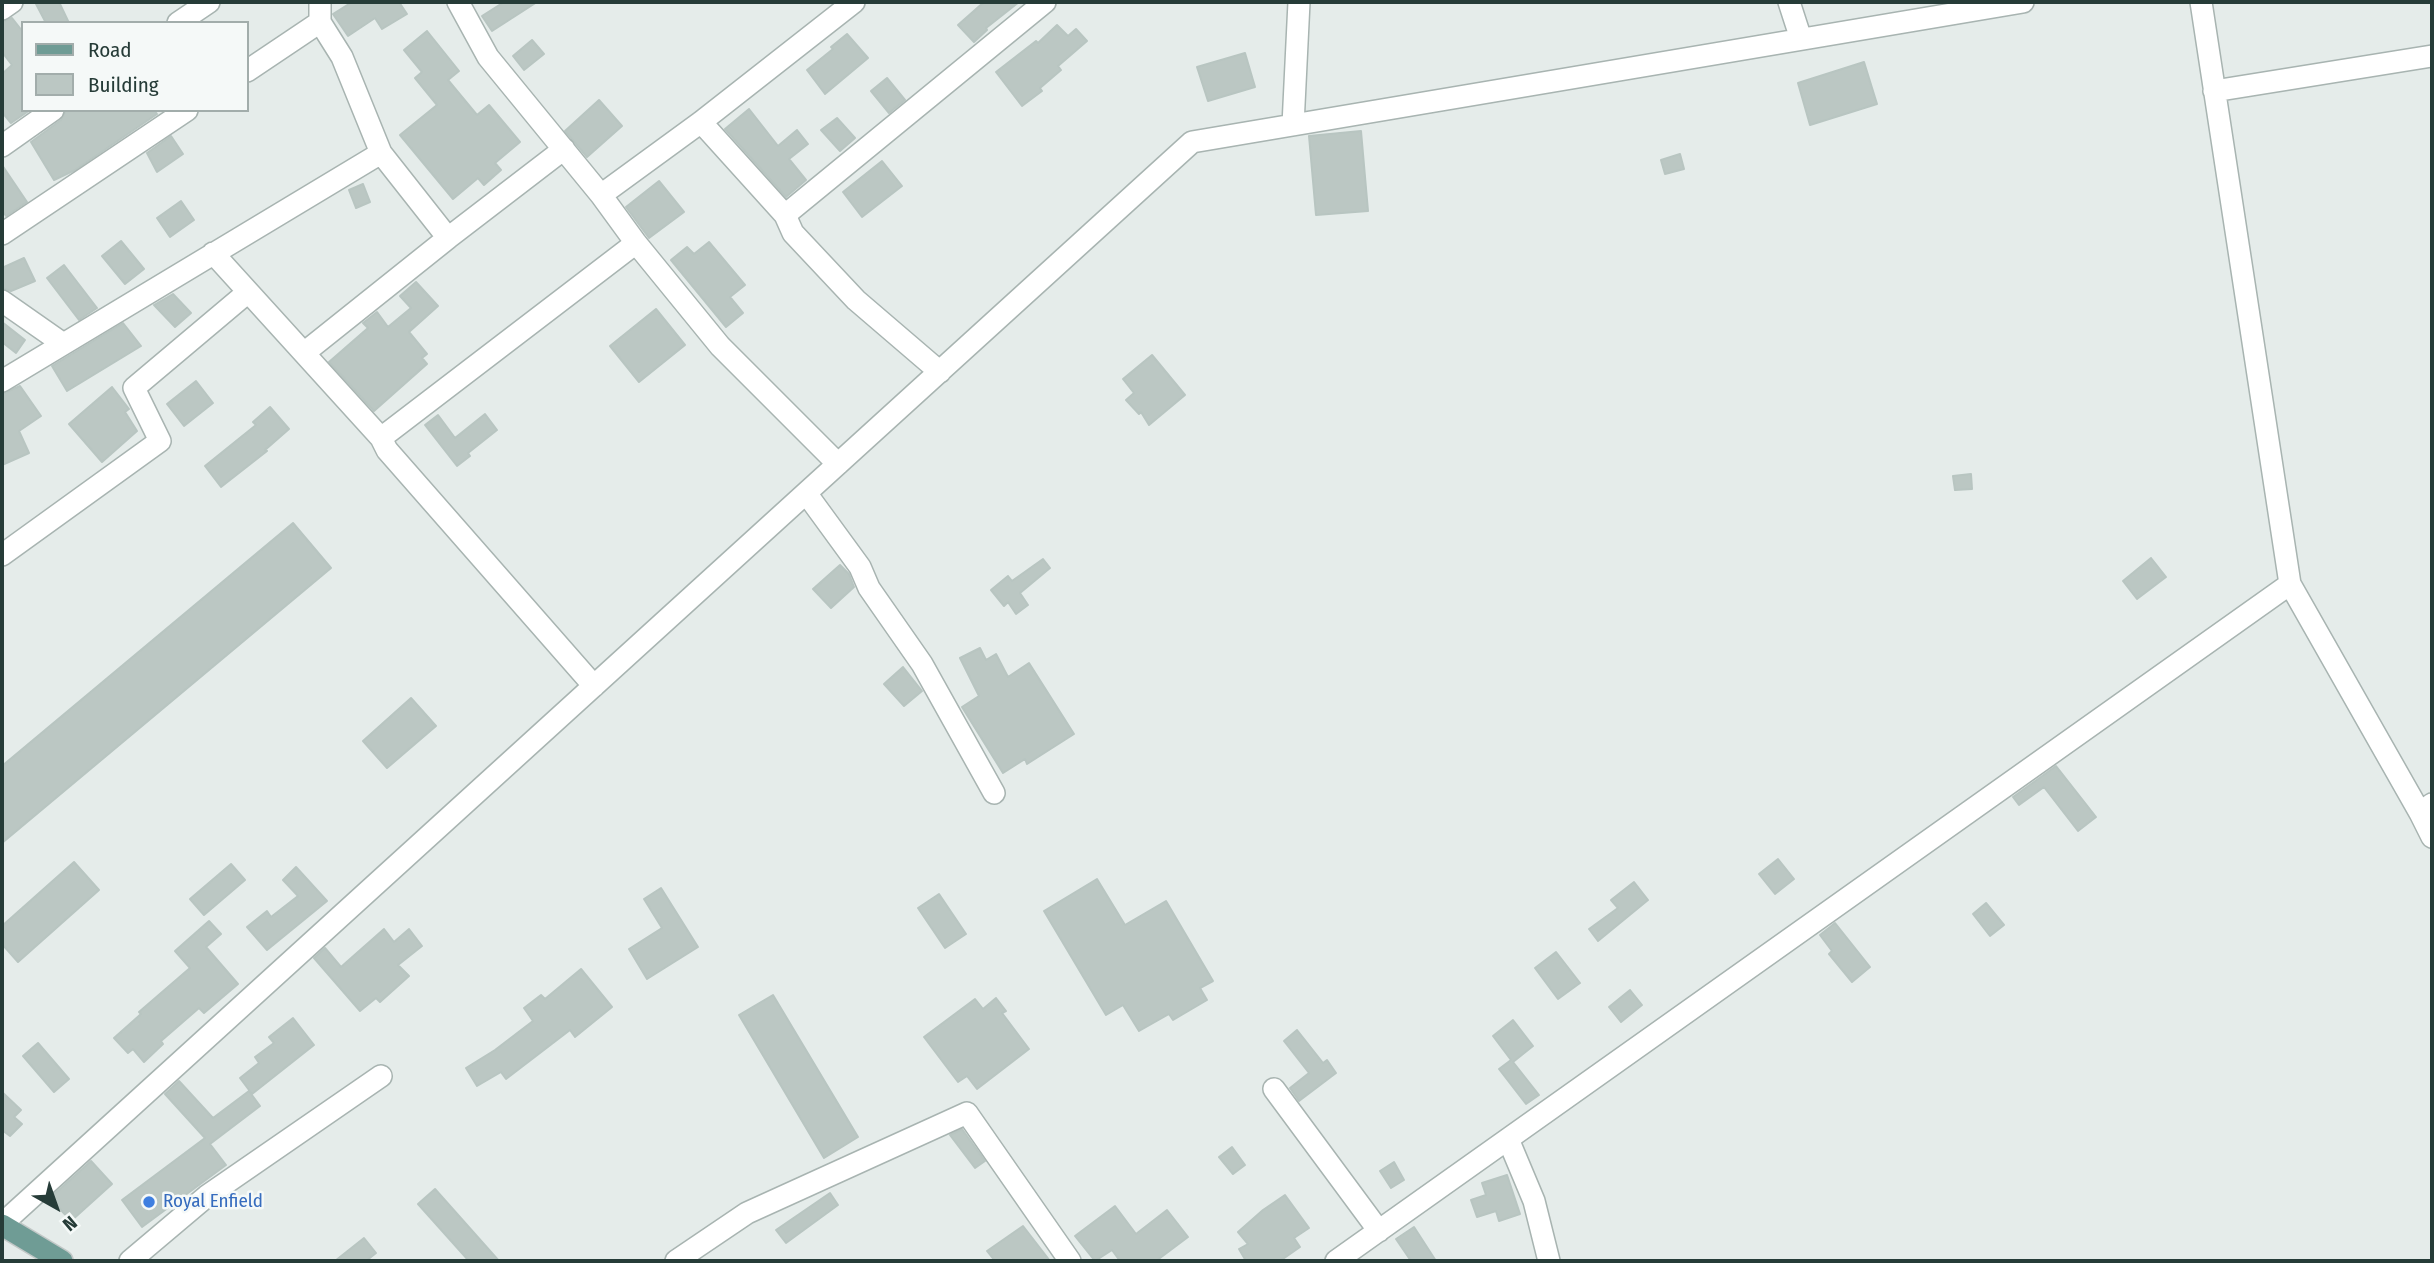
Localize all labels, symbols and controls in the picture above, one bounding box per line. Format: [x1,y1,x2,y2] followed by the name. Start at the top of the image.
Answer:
[21,21,248,112] legend
[88,37,132,63] text: Road
[88,72,159,98] text: Building
[21,1172,91,1242] north arrow
[163,1191,263,1213] place label: Royal Enfield
[141,1194,157,1210] marker: Royal Enfield
[58,1211,82,1236] text: N

